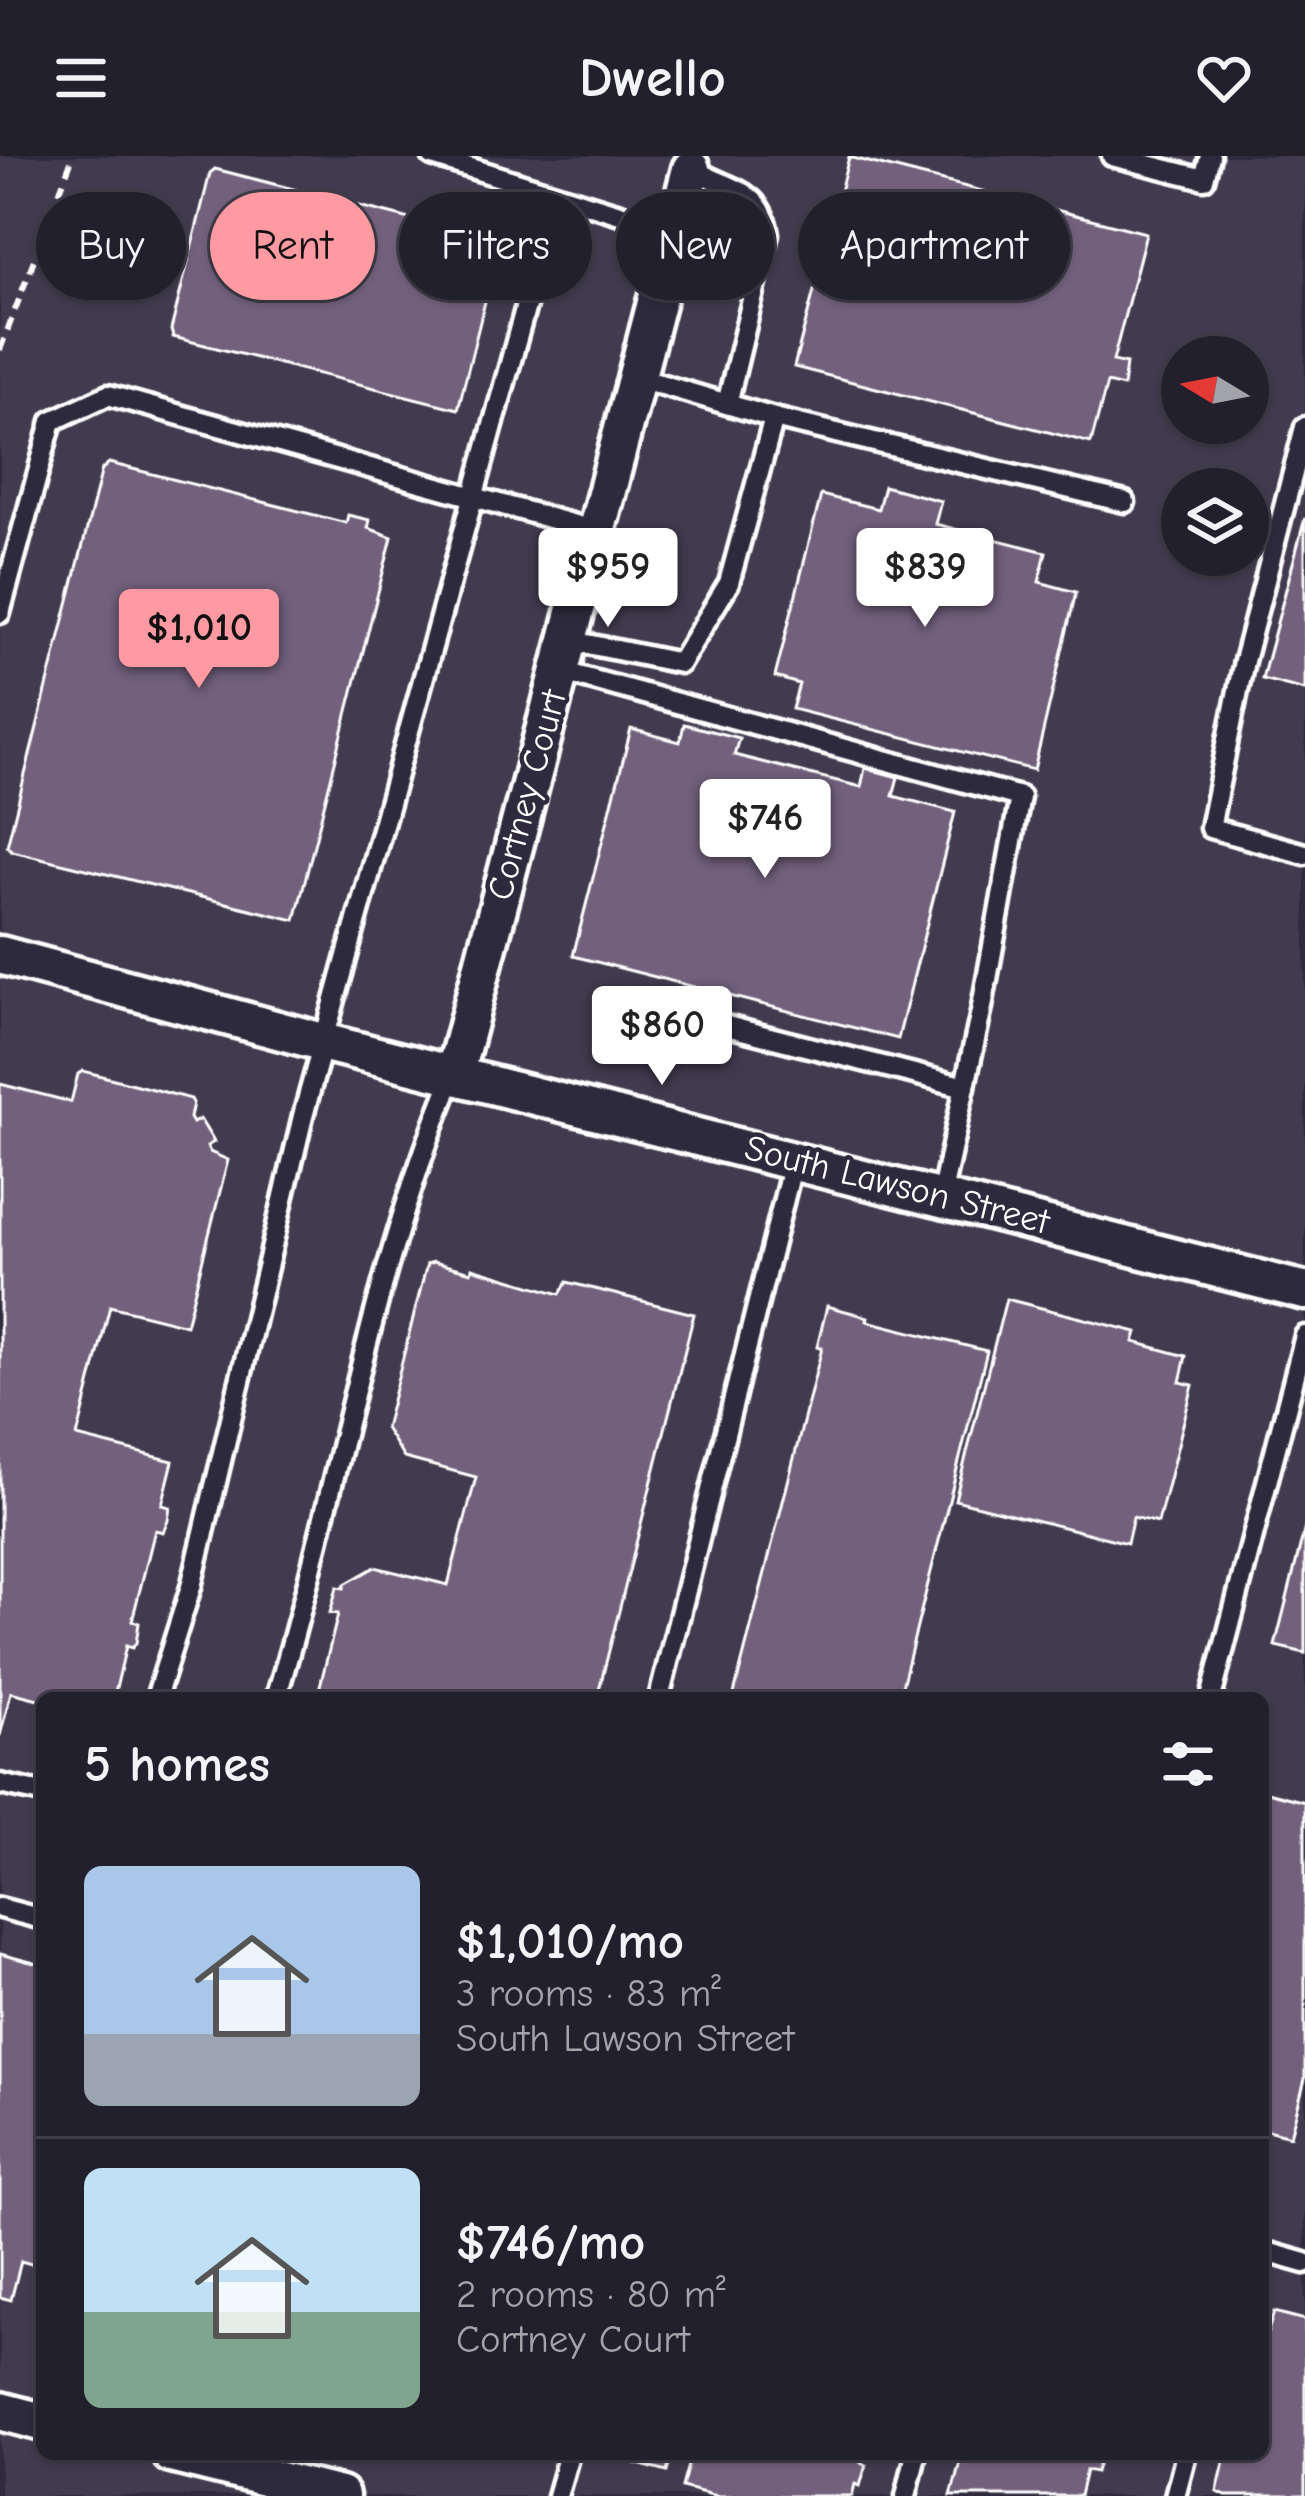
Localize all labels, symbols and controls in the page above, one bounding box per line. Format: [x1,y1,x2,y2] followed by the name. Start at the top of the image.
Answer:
[48,45,114,111] icon: menu
[1191,45,1257,111] icon: heart
[579,47,726,110] text: Dwello
[36,192,186,300] chip: Buy
[210,192,375,300] chip: Rent
[399,192,592,300] chip: Filters
[616,192,774,300] chip: New
[798,192,1070,300] chip: Apartment
[1161,336,1269,444] north arrow
[1161,336,1269,576] map controls
[1161,468,1269,576] button: layers
[537,528,679,630] pin: $959
[854,528,996,630] pin: $839
[566,544,650,589] text: $959
[883,544,967,589] text: $839
[101,589,297,691] pin: $1,010
[146,605,252,650] text: $1,010
[479,684,575,905] street label: Cortney Court
[694,779,836,881] pin: $746
[727,795,803,840] text: $746
[591,986,733,1088] pin: $860
[619,1002,705,1047] text: $860
[740,1127,1055,1243] street label: South Lawson Street
[1155,1731,1221,1797] icon: filters
[84,1735,270,1794] text: 5 homes
[456,1912,684,1971] text: $1,010/mo
[180,1914,324,2058] icon: home
[456,1971,721,2016] text: 3 rooms · 83 m²
[456,2016,794,2061] text: South Lawson Street
[456,2213,645,2272] text: $746/mo
[180,2216,324,2360] icon: home
[456,2272,726,2317] text: 2 rooms · 80 m²
[456,2317,690,2362] text: Cortney Court

